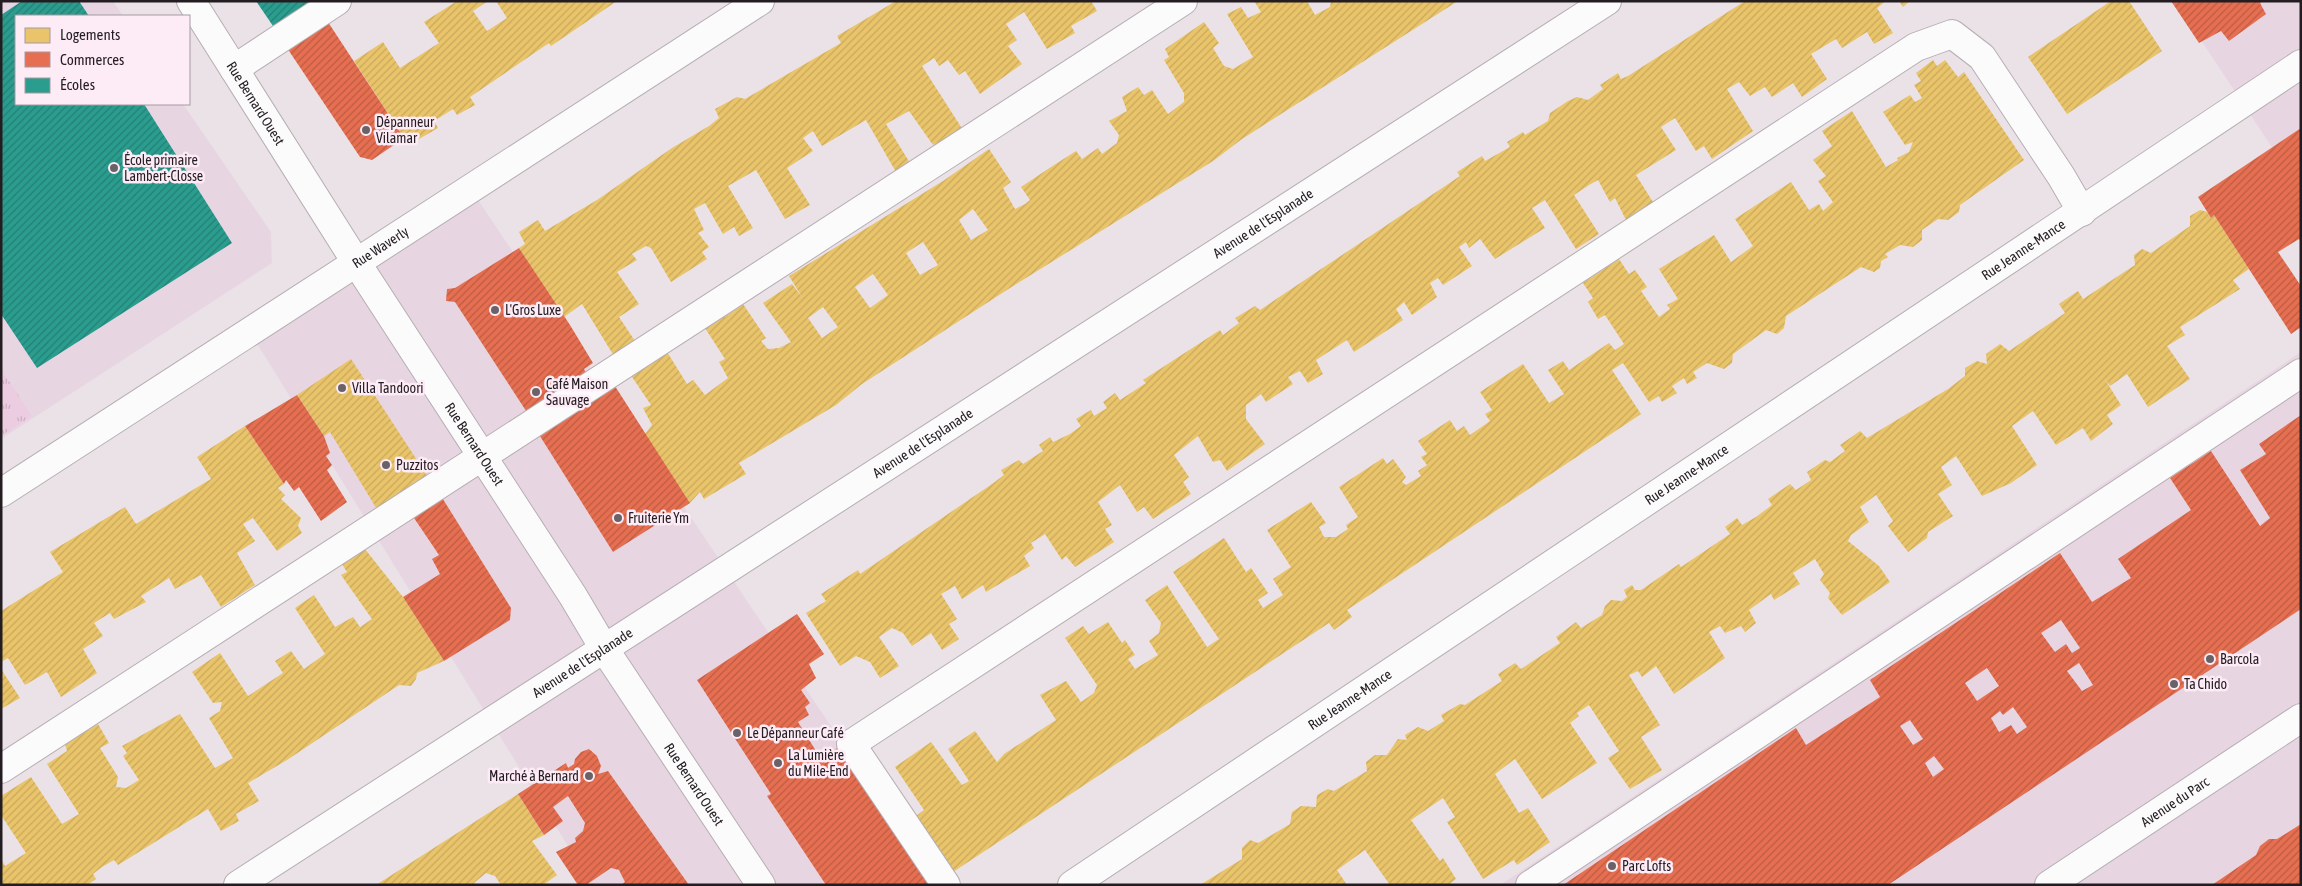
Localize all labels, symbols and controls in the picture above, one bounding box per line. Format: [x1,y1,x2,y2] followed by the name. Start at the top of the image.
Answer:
[15,15,190,105] legend
[60,26,120,43] text: Logements
[60,51,124,68] text: Commerces
[223,59,288,148] street label: Rue Bernard Ouest
[60,76,95,93] text: Écoles
[376,114,435,146] place label: Dépanneur Vilamar
[360,124,372,136] marker: Dépanneur Vilamar
[124,152,203,184] place label: École primaire Lambert-Closse
[108,162,120,174] marker: École primaire Lambert-Closse
[1210,185,1316,261] street label: Avenue de l'Esplanade
[1978,216,2068,283] street label: Rue Jeanne-Mance
[349,223,412,271] street label: Rue Waverly
[505,302,561,318] place label: L'Gros Luxe
[489,304,501,316] marker: L'Gros Luxe
[546,376,608,408] place label: Café Maison Sauvage
[352,380,424,396] place label: Villa Tandoori
[336,382,348,394] marker: Villa Tandoori
[530,386,542,398] marker: Café Maison Sauvage
[442,400,507,489] street label: Rue Bernard Ouest
[870,405,976,481] street label: Avenue de l'Esplanade
[1642,441,1731,508] street label: Rue Jeanne-Mance
[396,457,438,473] place label: Puzzitos
[380,459,392,471] marker: Puzzitos
[628,510,689,526] place label: Fruiterie Ym
[612,512,624,524] marker: Fruiterie Ym
[529,624,635,701] street label: Avenue de l'Esplanade
[2220,651,2259,667] place label: Barcola
[2204,653,2216,665] marker: Barcola
[1305,666,1395,733] street label: Rue Jeanne-Mance
[2184,676,2227,692] place label: Ta Chido
[2168,678,2180,690] marker: Ta Chido
[747,725,844,741] place label: Le Dépanneur Café
[731,727,743,739] marker: Le Dépanneur Café
[661,740,727,828] street label: Rue Bernard Ouest
[788,747,849,779] place label: La Lumière du Mile-End
[772,757,784,769] marker: La Lumière du Mile-End
[489,768,579,784] place label: Marché à Bernard
[583,770,595,782] marker: Marché à Bernard
[2138,773,2213,830] street label: Avenue du Parc
[1622,858,1671,874] place label: Parc Lofts
[1606,860,1618,872] marker: Parc Lofts

